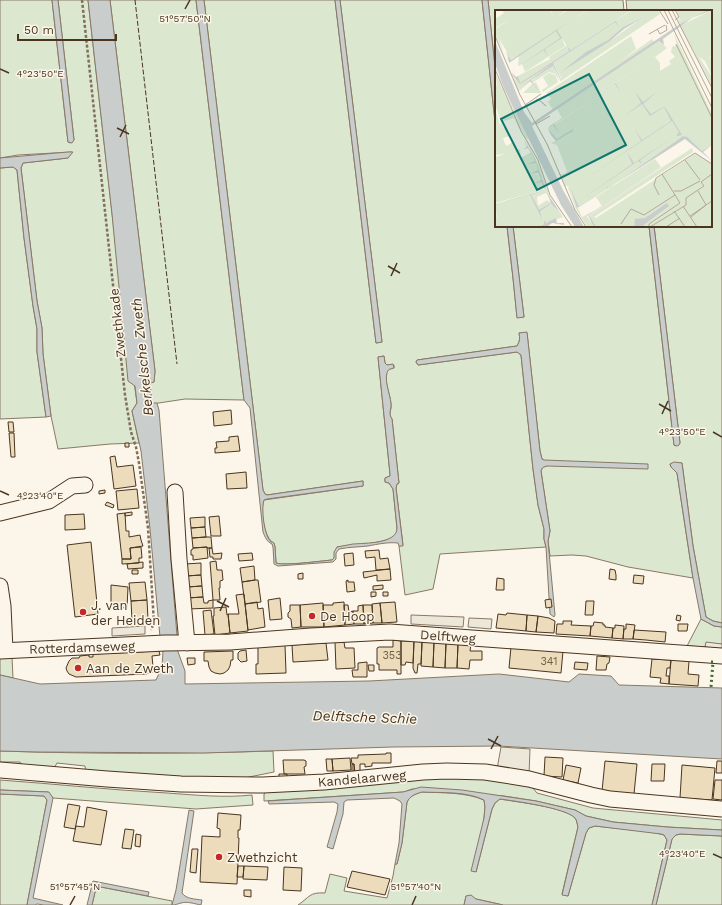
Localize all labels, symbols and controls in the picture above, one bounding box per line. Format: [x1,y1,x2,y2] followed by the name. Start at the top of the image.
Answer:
[495,10,712,227] inset map
[159,13,211,24] text: 51°57'50"N
[18,16,116,42] scale bar
[24,23,54,37] text: 50 m
[16,68,64,79] text: 4°23'50"E
[106,288,129,358] street label: Zwethkade
[128,297,156,417] water label: Berkelsche Zweth
[658,426,706,437] text: 4°23'50"E
[17,490,63,501] text: 4°23'40"E
[91,598,160,628] place label: J. van der Heiden
[78,607,88,617] marker: J. van der Heiden
[320,609,375,624] place label: De Hoop
[307,611,317,621] marker: De Hoop
[420,627,476,646] street label: Delftweg
[29,638,135,657] street label: Rotterdamseweg
[382,649,402,662] house number: 353
[540,655,558,668] house number: 341
[86,661,174,676] place label: Aan de Zweth
[73,663,83,673] marker: Aan de Zweth
[312,707,418,727] water label: Delftsche Schie
[317,767,407,790] street label: Kandelaarweg
[659,848,705,859] text: 4°23'40"E
[227,850,298,865] place label: Zwethzicht
[214,852,224,862] marker: Zwethzicht
[50,881,100,892] text: 51°57'45"N
[391,881,441,892] text: 51°57'40"N

